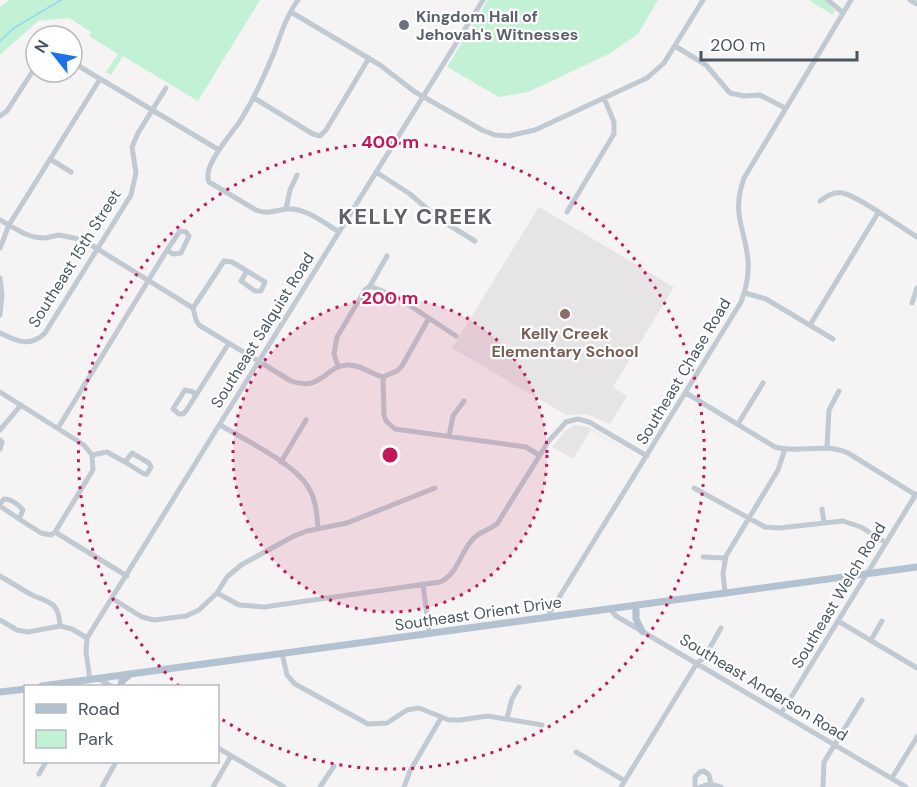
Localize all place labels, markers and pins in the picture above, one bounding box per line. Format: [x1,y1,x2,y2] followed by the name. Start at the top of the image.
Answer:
[416,6,578,45] place label: Kingdom Hall of Jehovah's Witnesses
[397,18,411,32] marker: Kingdom Hall of Jehovah's Witnesses
[558,307,572,321] marker: Kelly Creek Elementary School
[491,323,639,362] place label: Kelly Creek Elementary School
[380,445,400,465] centre of rings

